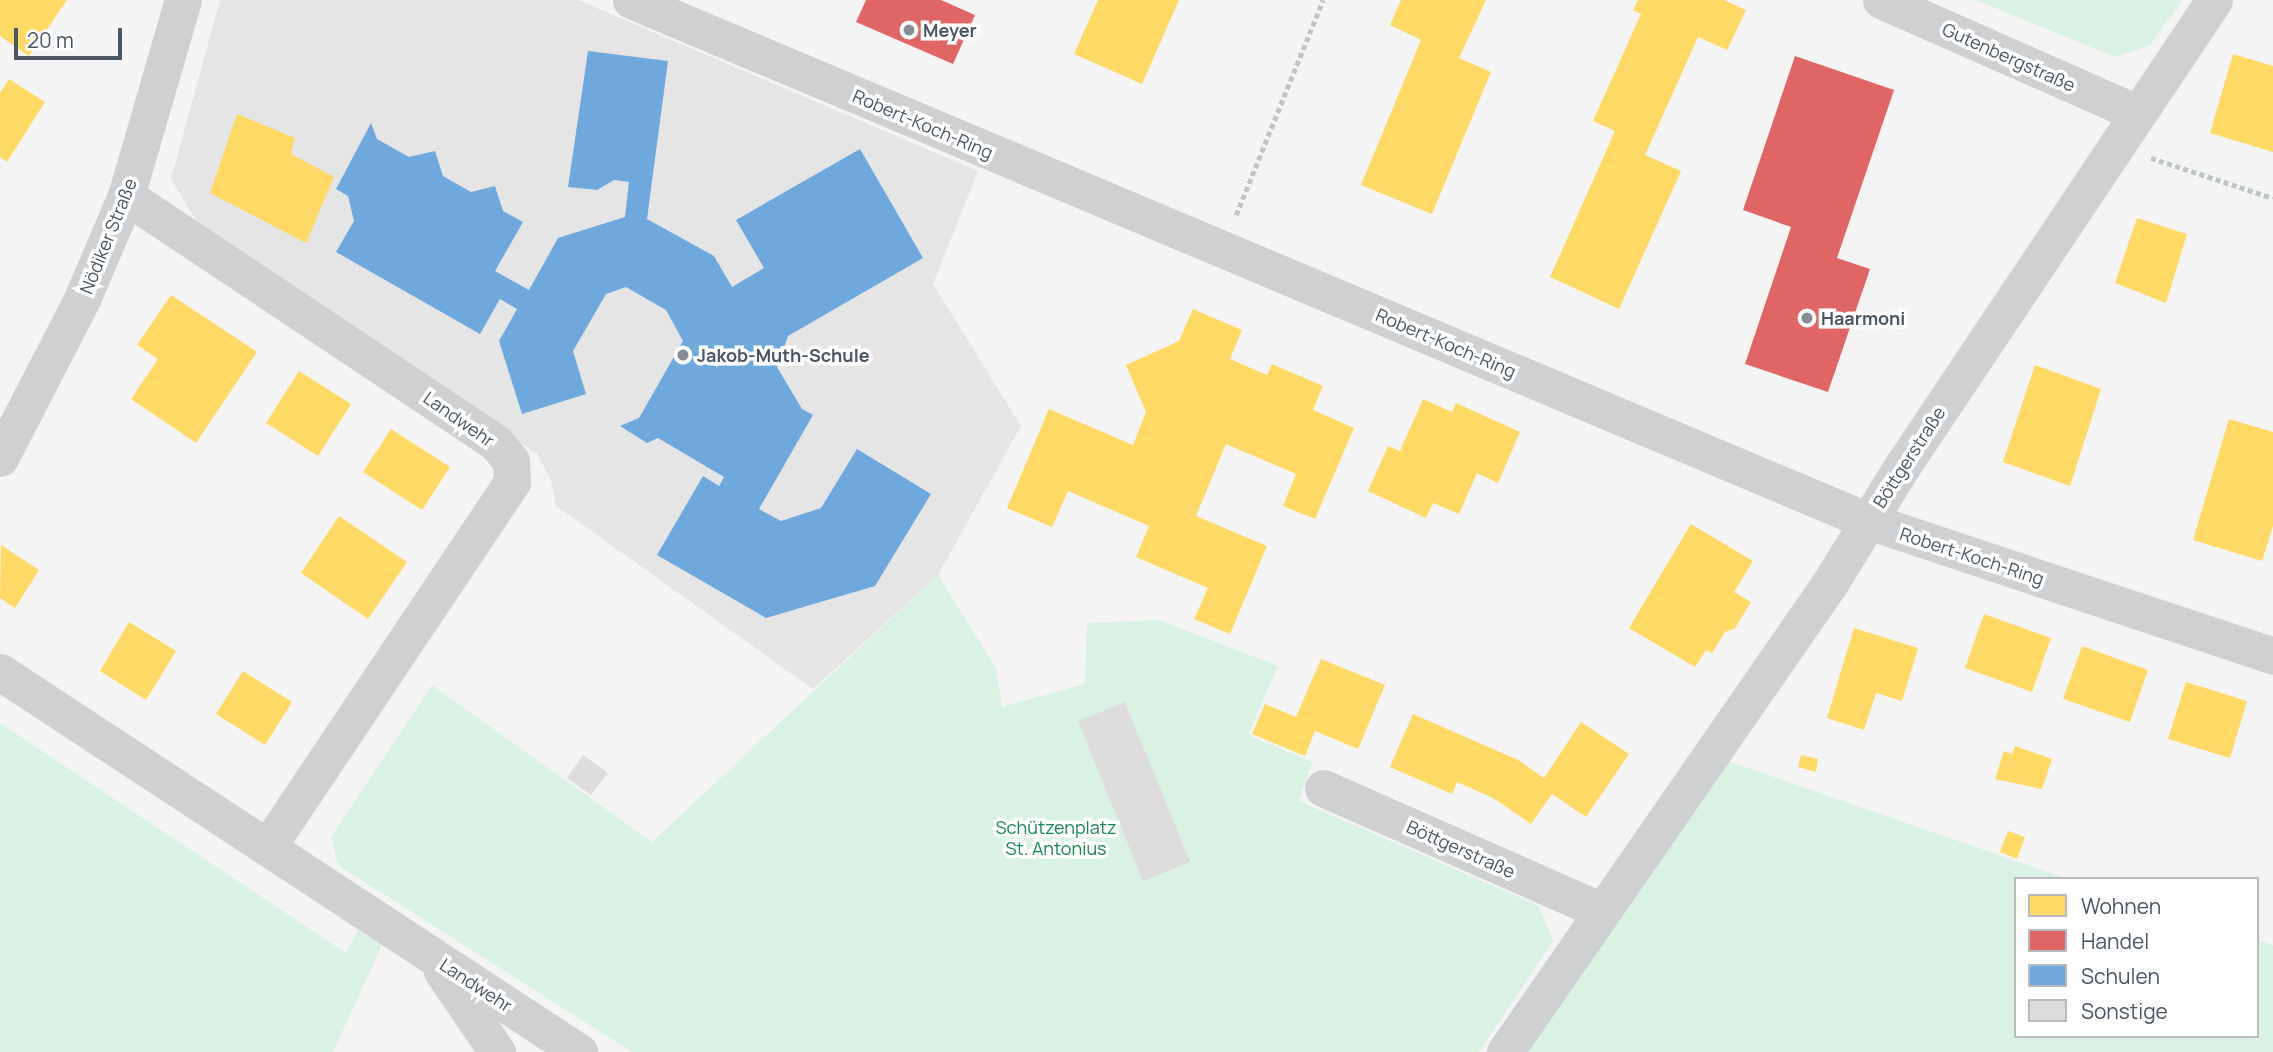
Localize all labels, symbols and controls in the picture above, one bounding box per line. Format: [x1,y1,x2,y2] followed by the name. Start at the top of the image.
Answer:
[18,14,126,58] scale bar
[1939,18,2079,96] street label: Gutenbergstraße
[923,19,977,41] place label: Meyer
[901,22,917,38] marker: Meyer
[27,26,74,54] text: 20 m
[850,85,996,163] street label: Robert-Koch-Ring
[75,175,141,297] street label: Nödiker Straße
[1373,304,1519,382] street label: Robert-Koch-Ring
[1821,307,1905,329] place label: Haarmoni
[1799,310,1815,326] marker: Haarmoni
[697,344,870,366] place label: Jakob-Muth-Schule
[675,347,691,363] marker: Jakob-Muth-Schule
[419,387,499,451] street label: Landwehr
[1868,402,1950,512] street label: Böttgerstraße
[1897,523,2047,589] street label: Robert-Koch-Ring
[1403,815,1519,883] street label: Böttgerstraße
[995,817,1117,860] park label: Schützenplatz St. Antonius
[2014,877,2259,1038] legend
[2081,892,2161,920] text: Wohnen
[2081,927,2149,955] text: Handel
[436,954,516,1016] street label: Landwehr
[2081,962,2160,990] text: Schulen
[2081,997,2168,1025] text: Sonstige

